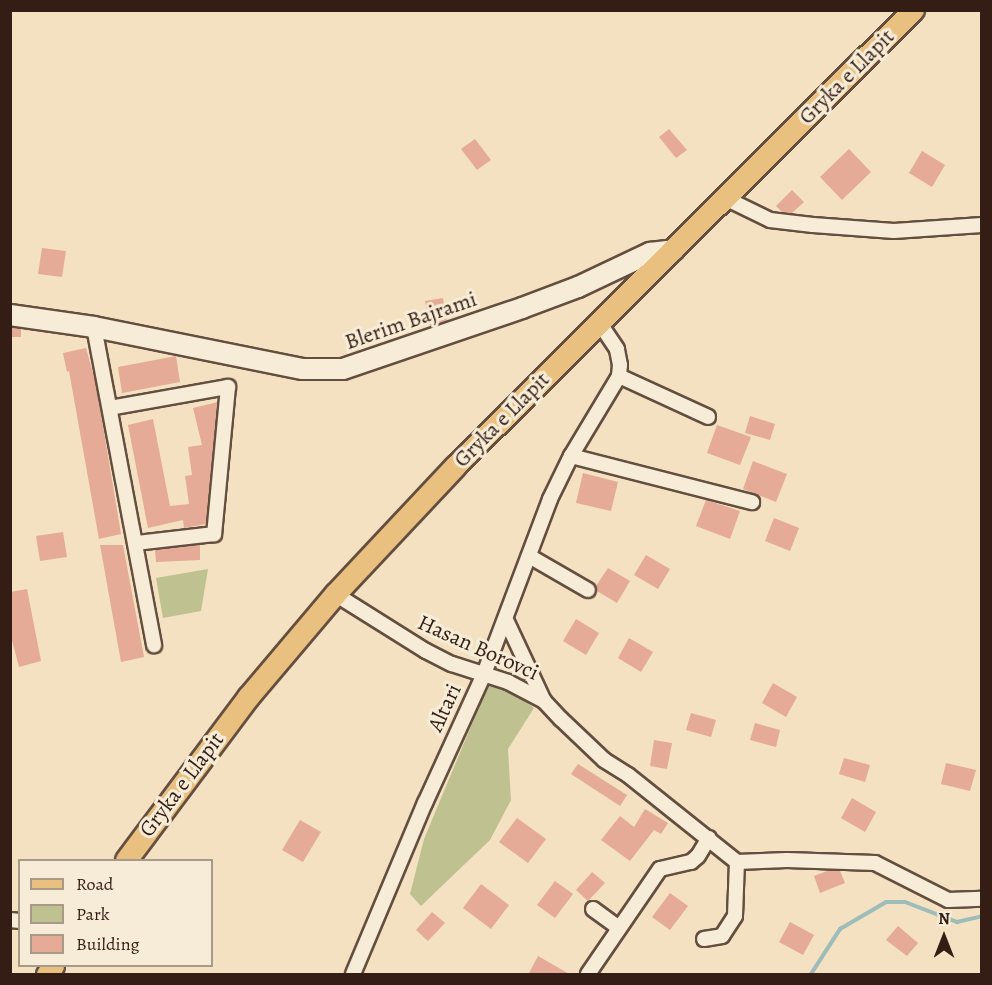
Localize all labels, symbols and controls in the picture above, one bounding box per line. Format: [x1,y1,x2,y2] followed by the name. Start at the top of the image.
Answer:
[794,24,900,130] street label: Gryka e Llapit
[342,286,480,356] street label: Blerim Bajrami
[449,367,555,473] street label: Gryka e Llapit
[413,610,543,686] street label: Hasan Borovci
[422,680,468,736] street label: Altari
[134,728,230,842] street label: Gryka e Llapit
[18,859,213,967] legend
[76,872,113,896] text: Road
[76,902,110,926] text: Park
[914,907,974,967] north arrow
[938,908,950,930] text: N
[76,932,140,956] text: Building

